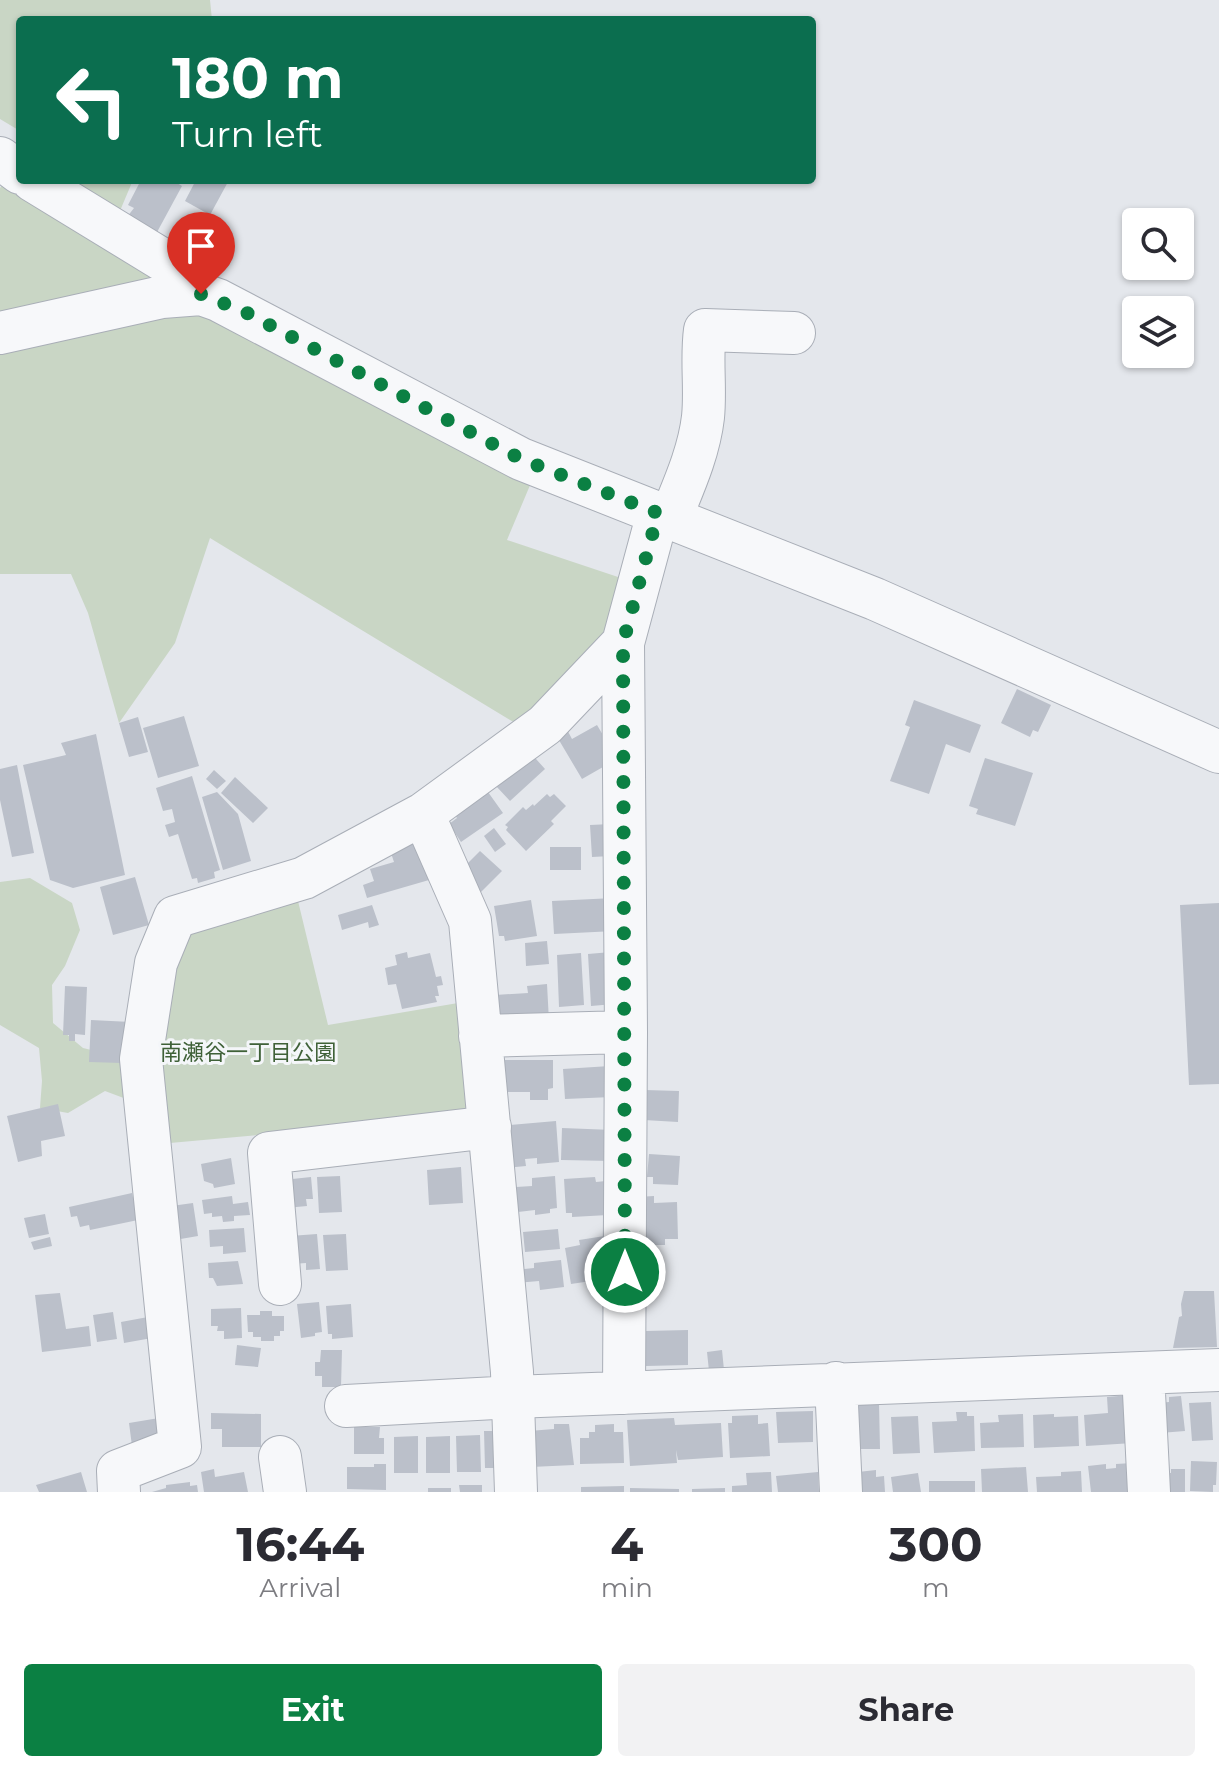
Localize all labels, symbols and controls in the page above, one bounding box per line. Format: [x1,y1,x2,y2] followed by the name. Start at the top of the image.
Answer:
[172,44,344,112] text: 180 m
[40,48,144,152] icon: left
[172,112,323,156] text: Turn left
[1122,208,1194,368] map controls
[1122,208,1194,280] button: search
[167,212,235,294] pin
[179,224,223,268] icon: arrive
[1122,296,1194,368] button: layers
[160,1039,336,1066] park label: 南瀬谷一丁目公園
[583,1230,667,1314] position arrow
[236,1515,364,1573] text: 16:44
[610,1515,643,1573] text: 4
[889,1515,983,1573] text: 300
[259,1572,341,1604] text: Arrival
[601,1572,653,1604] text: min
[922,1572,950,1604] text: m
[24,1664,602,1756] button: Exit
[618,1664,1195,1756] button: Share

